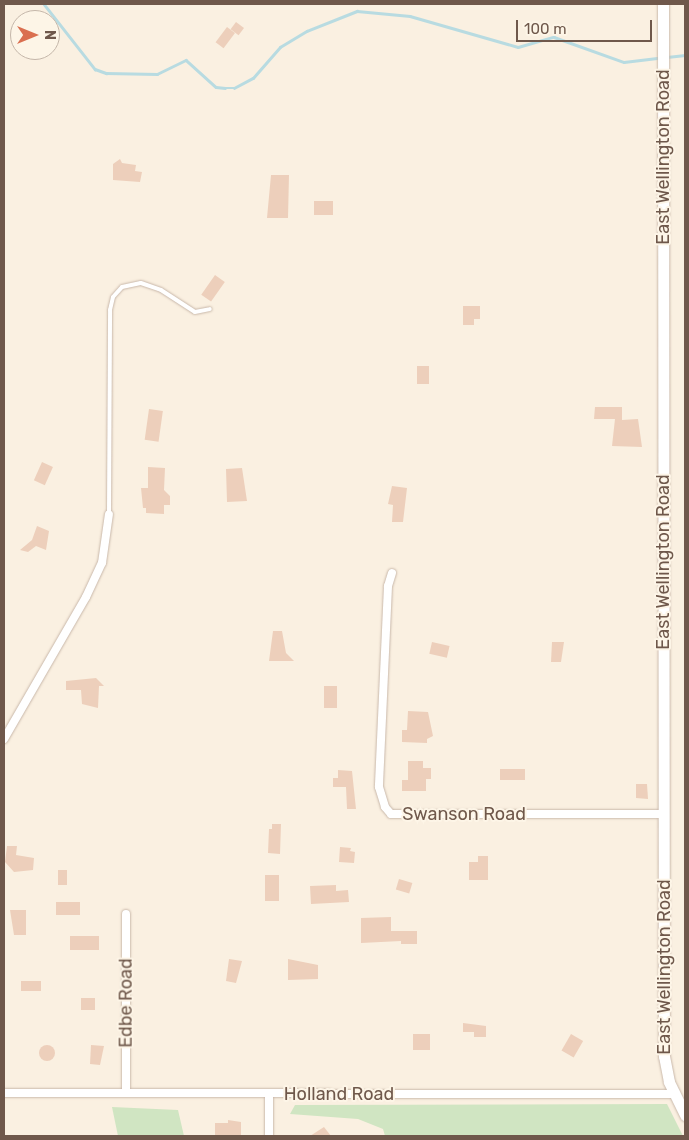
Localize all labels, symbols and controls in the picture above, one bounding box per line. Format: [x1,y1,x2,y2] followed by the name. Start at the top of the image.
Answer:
[10,10,60,60] north arrow
[519,10,655,42] scale bar
[524,20,566,38] text: 100 m
[41,30,58,40] text: N
[652,69,674,245] street label: East Wellington Road
[652,474,674,650] street label: East Wellington Road
[402,803,526,825] street label: Swanson Road
[653,879,675,1055] street label: East Wellington Road
[115,958,137,1048] street label: Edbe Road
[284,1083,394,1105] street label: Holland Road

